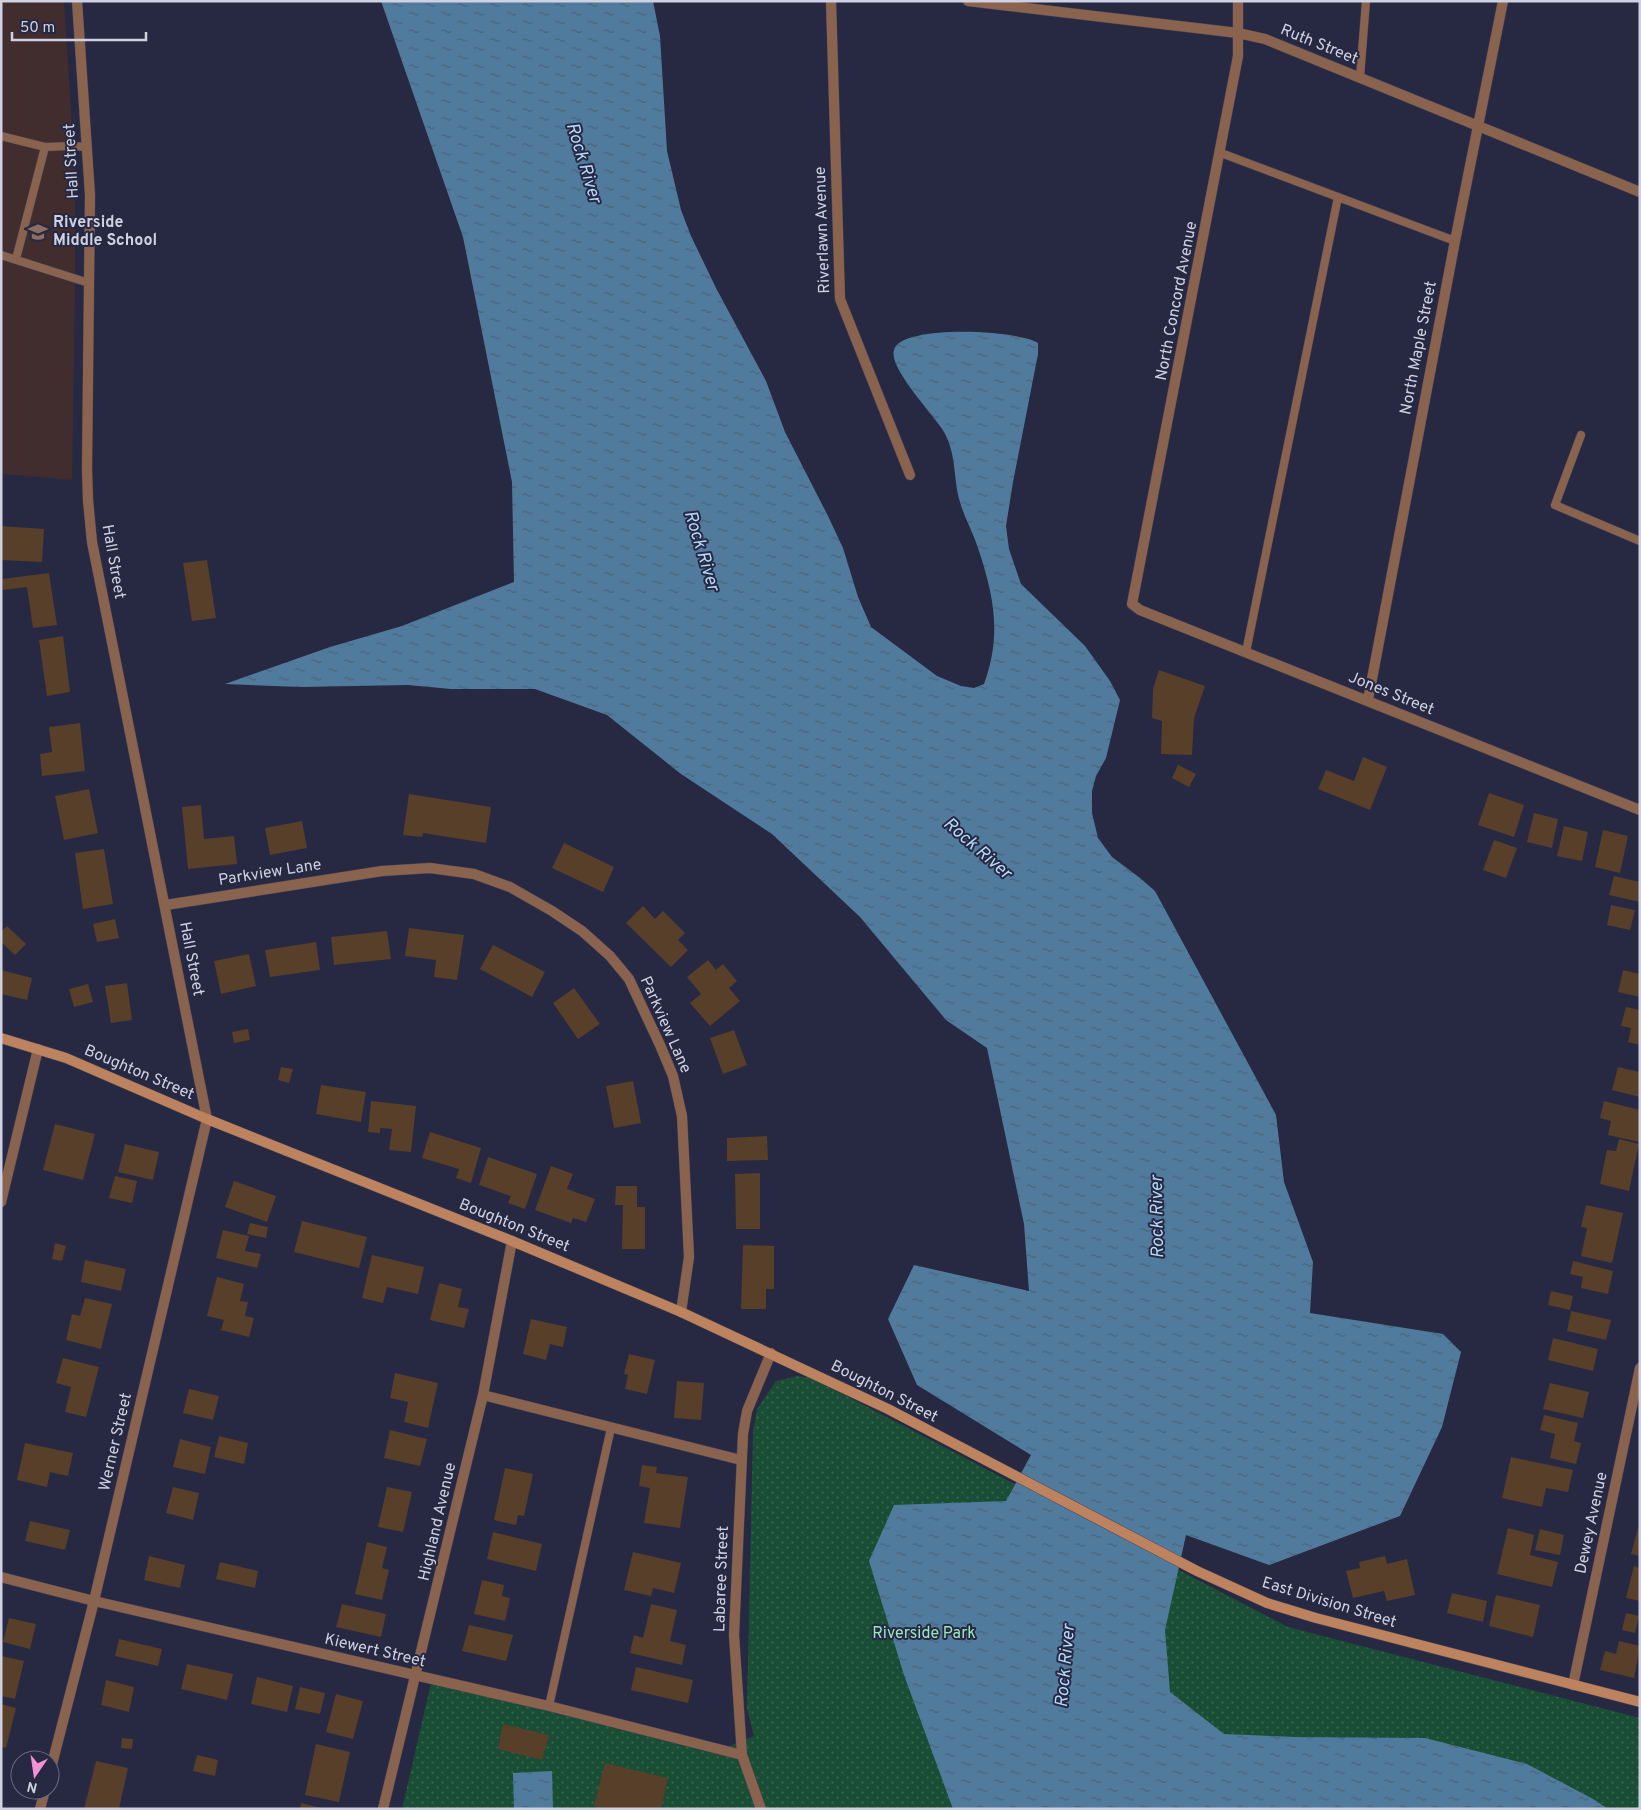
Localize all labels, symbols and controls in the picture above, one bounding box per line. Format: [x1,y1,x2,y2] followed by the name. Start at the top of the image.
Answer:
[12,10,146,42] scale bar
[20,19,55,38] text: 50 m
[1277,20,1361,70] street label: Ruth Street
[560,120,607,208] water label: Rock River
[60,123,84,199] street label: Hall Street
[811,166,835,294] street label: Riverlawn Avenue
[53,213,157,251] place label: Riverside Middle School
[1152,220,1202,382] street label: North Concord Avenue
[27,221,49,243] school or university icon: Riverside Middle School
[1396,279,1442,417] street label: North Maple Street
[678,508,725,596] water label: Rock River
[97,523,129,601] street label: Hall Street
[1345,668,1437,720] street label: Jones Street
[938,813,1018,886] water label: Rock River
[217,855,323,891] street label: Parkview Lane
[174,920,208,998] street label: Hall Street
[635,973,695,1077] street label: Parkview Lane
[81,1041,197,1105] street label: Boughton Street
[1146,1173,1170,1259] water label: Rock River
[456,1195,572,1257] street label: Boughton Street
[827,1356,941,1428] street label: Boughton Street
[95,1391,137,1493] street label: Werner Street
[415,1461,461,1583] street label: Highland Avenue
[1571,1470,1613,1576] street label: Dewey Avenue
[710,1526,734,1632] street label: Labaree Street
[1259,1573,1399,1633] street label: East Division Street
[1051,1621,1081,1709] water label: Rock River
[872,1624,976,1644] park label: Riverside Park
[322,1630,428,1672] street label: Kiewert Street
[10,1750,60,1800] north arrow
[26,1777,39,1796] text: N

